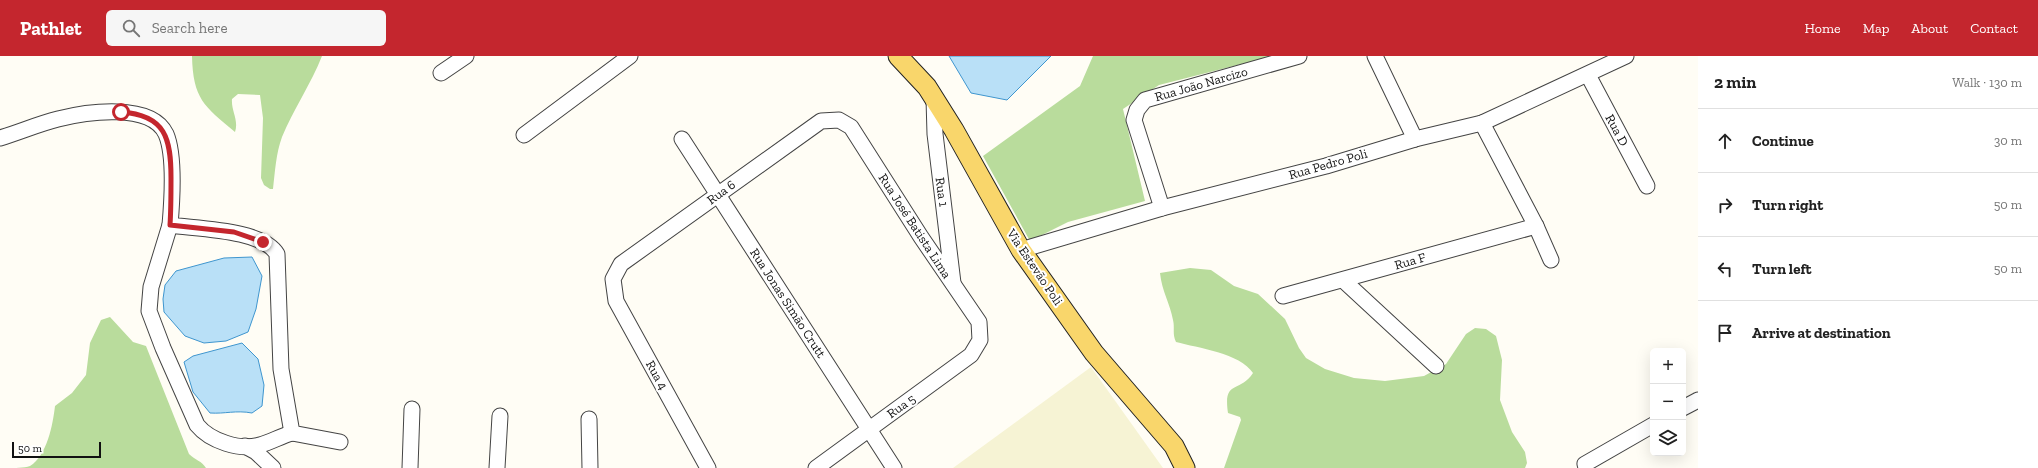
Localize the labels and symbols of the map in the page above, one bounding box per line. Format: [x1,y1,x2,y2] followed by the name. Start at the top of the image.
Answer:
[1153,63,1249,104] street label: Rua João Narcizo
[112,103,130,121] route start
[1602,112,1632,148] street label: Rua D
[1287,146,1369,182] street label: Rua Pedro Poli
[876,171,955,282] street label: Rua José Batista Lima
[933,176,951,208] street label: Rua 1
[704,177,738,207] street label: Rua 6
[1003,225,1066,308] street label: Via Estevão Poli
[254,233,272,251] route end
[747,245,829,361] street label: Rua Jonas Simão Crutt
[1393,249,1427,273] street label: Rua F
[643,358,671,392] street label: Rua 4
[884,391,918,421] street label: Rua 5
[12,440,101,459] scale bar

